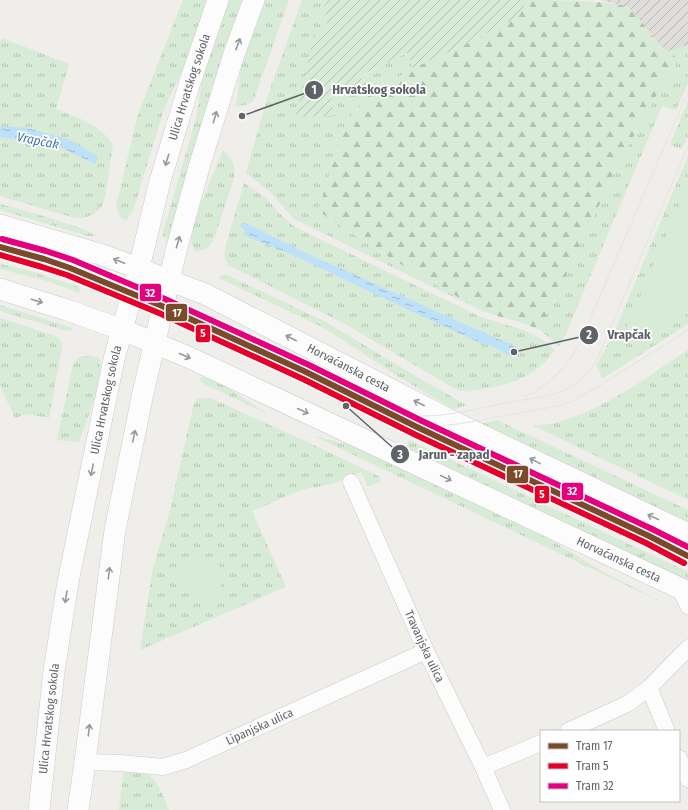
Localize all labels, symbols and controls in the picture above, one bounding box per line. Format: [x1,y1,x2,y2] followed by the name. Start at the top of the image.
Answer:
[166,32,213,142] street label: Ulica Hrvatskog sokola
[234,38,242,50] one-way arrow
[304,77,434,102] callout: Hrvatskog sokola
[332,82,426,97] text: Hrvatskog sokola
[311,83,317,97] text: 1
[212,111,219,124] one-way arrow
[16,129,61,152] water label: Vrapčak
[163,153,170,166] one-way arrow
[175,235,182,248] one-way arrow
[113,256,125,264] one-way arrow
[139,283,162,302] line badge: 32
[144,287,155,300] text: 32
[31,298,44,305] one-way arrow
[165,303,188,322] line badge: 17
[172,307,182,320] text: 17
[579,322,658,347] callout: Vrapčak
[195,324,211,343] line badge: 5
[200,327,206,340] text: 5
[606,327,651,342] text: Vrapčak
[585,328,592,342] text: 2
[285,334,297,341] one-way arrow
[305,341,392,395] street label: Horvaćanska cesta
[88,344,124,456] street label: Ulica Hrvatskog sokola
[179,353,191,360] one-way arrow
[413,399,425,406] one-way arrow
[297,407,309,415] one-way arrow
[130,430,138,443] one-way arrow
[390,442,497,467] callout: Jarun - zapad
[417,447,490,462] text: Jarun - zapad
[396,448,403,462] text: 3
[530,457,542,464] one-way arrow
[87,463,95,476] one-way arrow
[506,465,529,484] line badge: 17
[513,468,523,481] text: 17
[440,475,452,482] one-way arrow
[561,482,584,501] line badge: 32
[534,485,550,504] line badge: 5
[566,485,577,498] text: 32
[539,488,545,501] text: 5
[647,513,659,520] one-way arrow
[575,534,663,585] street label: Horvaćanska cesta
[106,567,113,580] one-way arrow
[62,590,70,603] one-way arrow
[402,608,447,685] street label: Travanjska ulica
[36,662,62,775] street label: Ulica Hrvatskog sokola
[224,705,296,748] street label: Lipanjska ulica
[85,724,93,737] one-way arrow
[540,730,680,802] legend
[576,739,613,753] text: Tram 17
[576,759,609,773] text: Tram 5
[576,779,614,793] text: Tram 32

